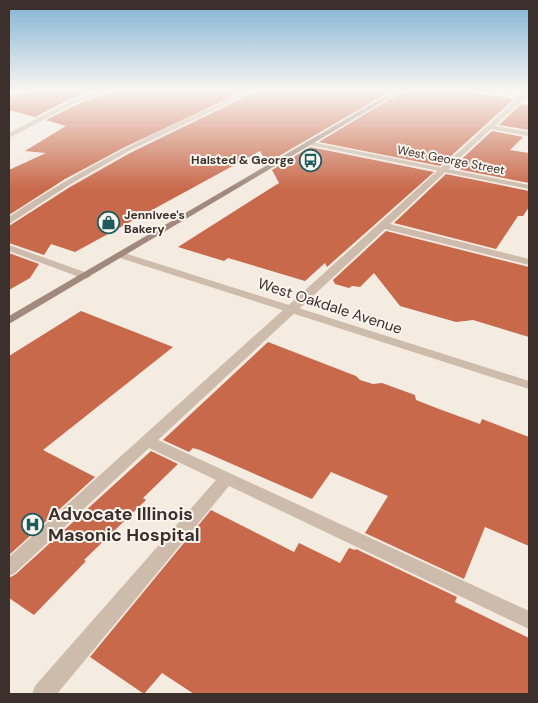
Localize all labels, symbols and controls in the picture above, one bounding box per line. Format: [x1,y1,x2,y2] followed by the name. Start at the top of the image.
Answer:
[396,142,506,178] street label: West George Street
[298,148,322,172] bus stop icon: Halsted & George
[191,152,294,168] place label: Halsted & George
[124,207,185,237] place label: Jennivee's Bakery
[96,210,120,234] shop icon: Jennivee's Bakery
[255,273,405,339] street label: West Oakdale Avenue
[48,502,200,547] place label: Advocate Illinois Masonic Hospital
[20,512,44,536] hospital icon: Advocate Illinois Masonic Hospital

